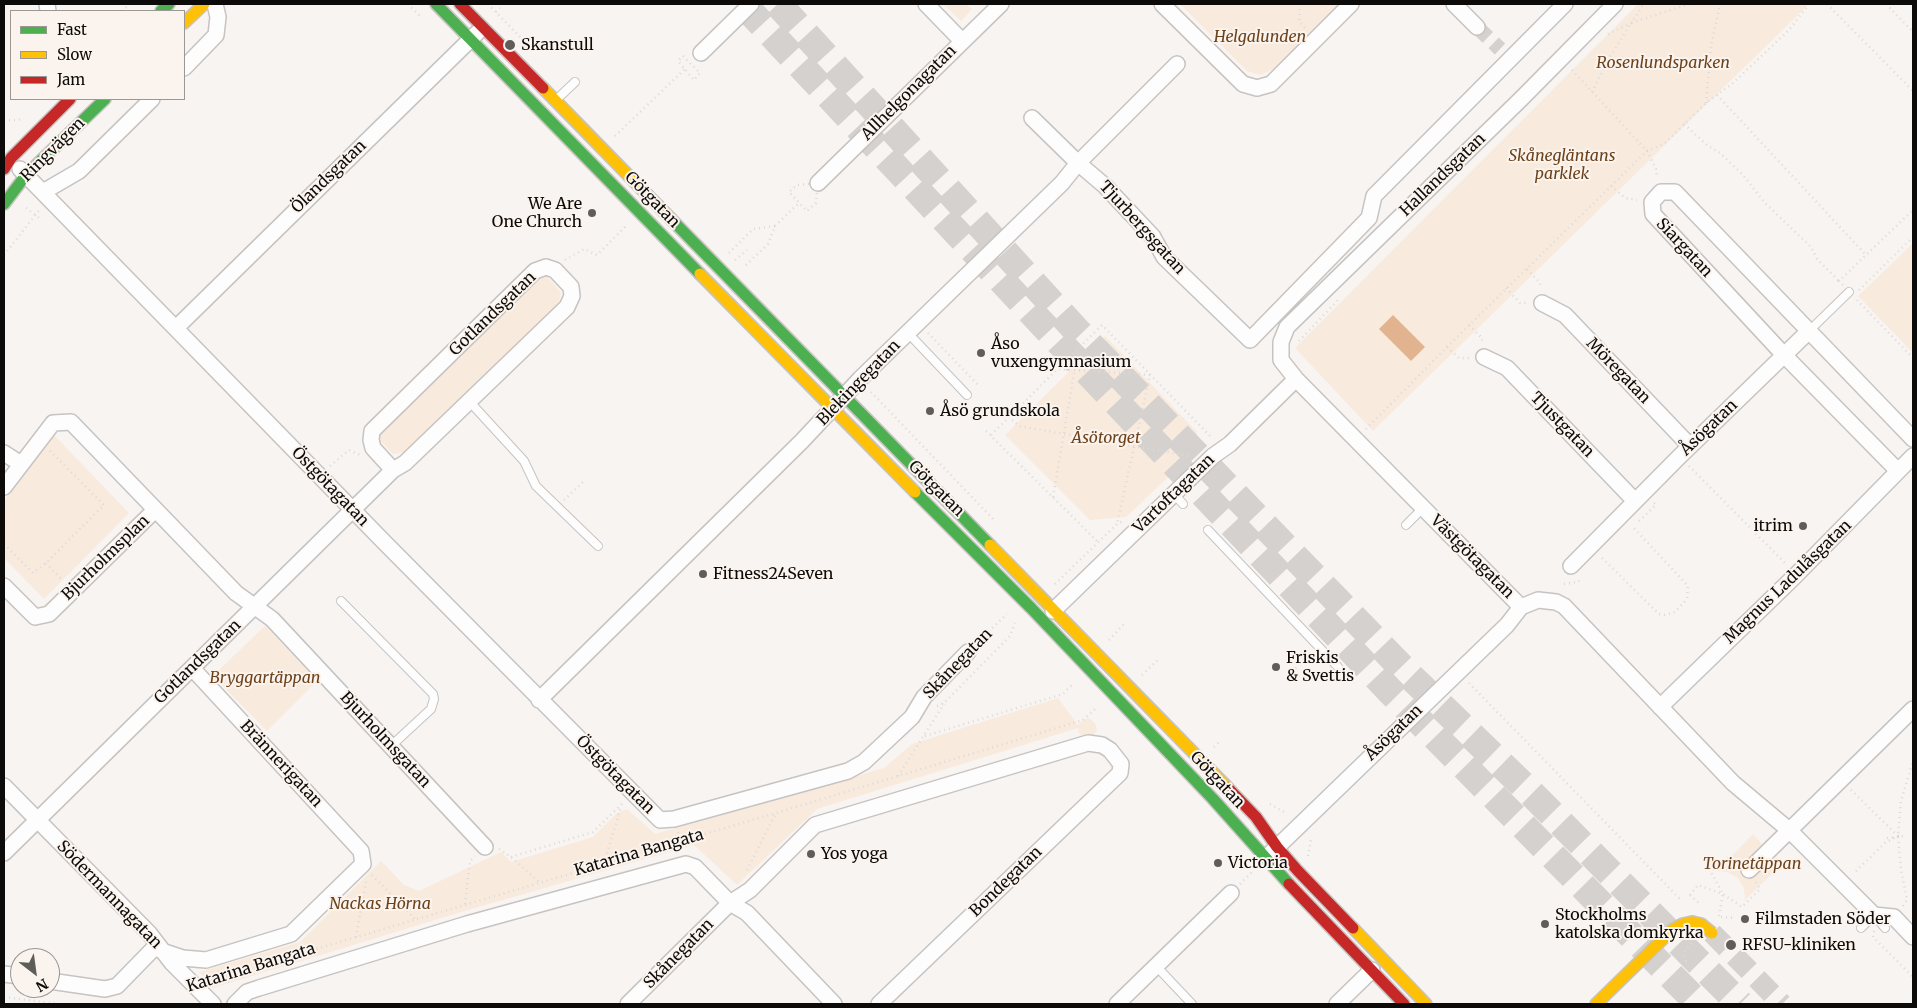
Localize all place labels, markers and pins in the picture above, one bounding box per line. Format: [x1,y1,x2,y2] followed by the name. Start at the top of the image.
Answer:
[521,35,594,55] place label: Skanstull
[503,38,517,52] marker: Skanstull
[492,194,582,232] place label: We Are One Church
[586,207,598,219] marker: We Are One Church
[991,334,1131,372] place label: Åso vuxengymnasium
[975,347,987,359] marker: Åso vuxengymnasium
[940,401,1060,421] place label: Åsö grundskola
[924,405,936,417] marker: Åsö grundskola
[1753,516,1793,536] place label: itrim
[1797,520,1809,532] marker: itrim
[713,564,833,584] place label: Fitness24Seven
[697,568,709,580] marker: Fitness24Seven
[1286,648,1354,686] place label: Friskis & Svettis
[1270,661,1282,673] marker: Friskis & Svettis
[821,844,888,864] place label: Yos yoga
[805,848,817,860] marker: Yos yoga
[1228,853,1288,873] place label: Victoria
[1212,857,1224,869] marker: Victoria
[1555,905,1704,943] place label: Stockholms katolska domkyrka
[1755,909,1891,929] place label: Filmstaden Söder
[1739,913,1751,925] marker: Filmstaden Söder
[1539,918,1551,930] marker: Stockholms katolska domkyrka
[1742,935,1856,955] place label: RFSU-kliniken
[1724,938,1738,952] marker: RFSU-kliniken

